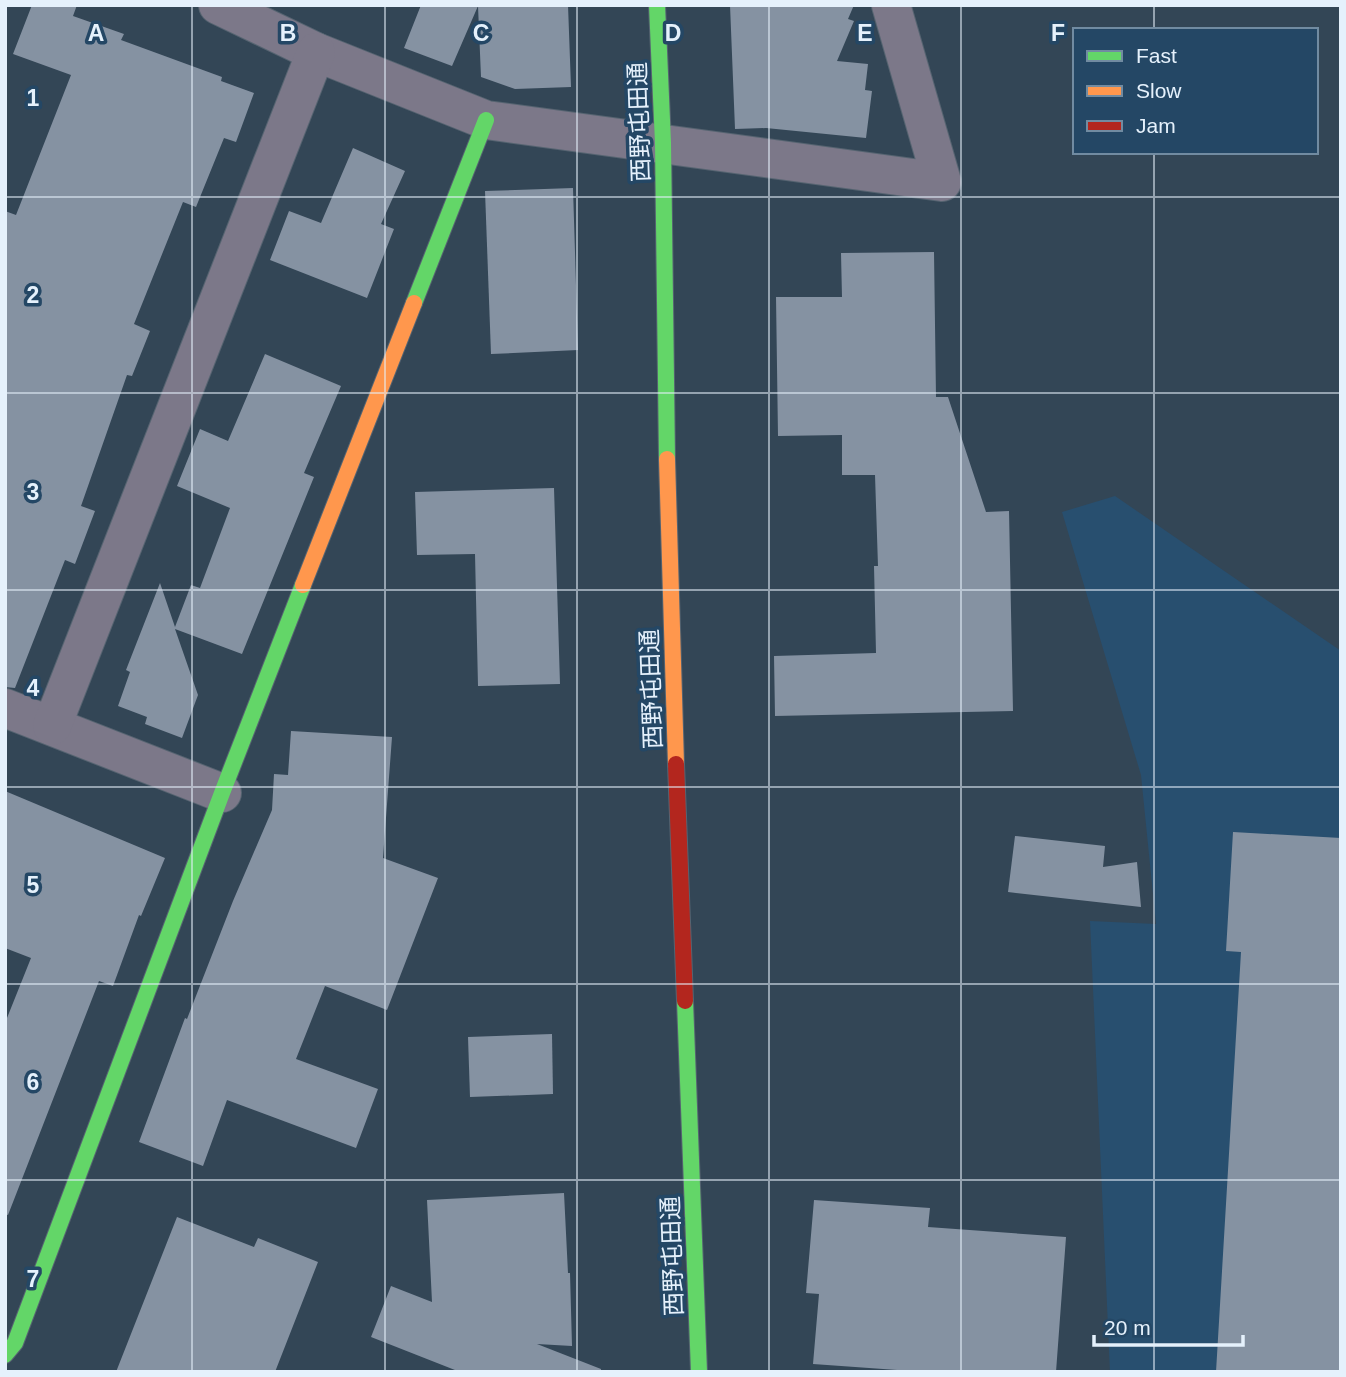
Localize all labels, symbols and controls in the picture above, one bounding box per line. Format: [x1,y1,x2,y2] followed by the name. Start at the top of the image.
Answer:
[88,20,104,46] text: A
[280,20,296,46] text: B
[473,20,489,46] text: C
[665,20,681,46] text: D
[857,20,873,46] text: E
[1051,20,1065,46] text: F
[1073,28,1318,154] legend
[1136,44,1177,67] text: Fast
[623,62,655,182] street label: 西野屯田通
[1136,79,1182,102] text: Slow
[27,85,40,111] text: 1
[1136,114,1176,137] text: Jam
[27,282,39,308] text: 2
[27,479,39,505] text: 3
[635,629,667,749] street label: 西野屯田通
[27,675,40,701] text: 4
[27,872,40,898] text: 5
[27,1069,39,1095] text: 6
[656,1196,688,1316] street label: 西野屯田通
[27,1266,39,1292] text: 7
[1094,1304,1243,1348] scale bar
[1104,1316,1151,1339] text: 20 m

